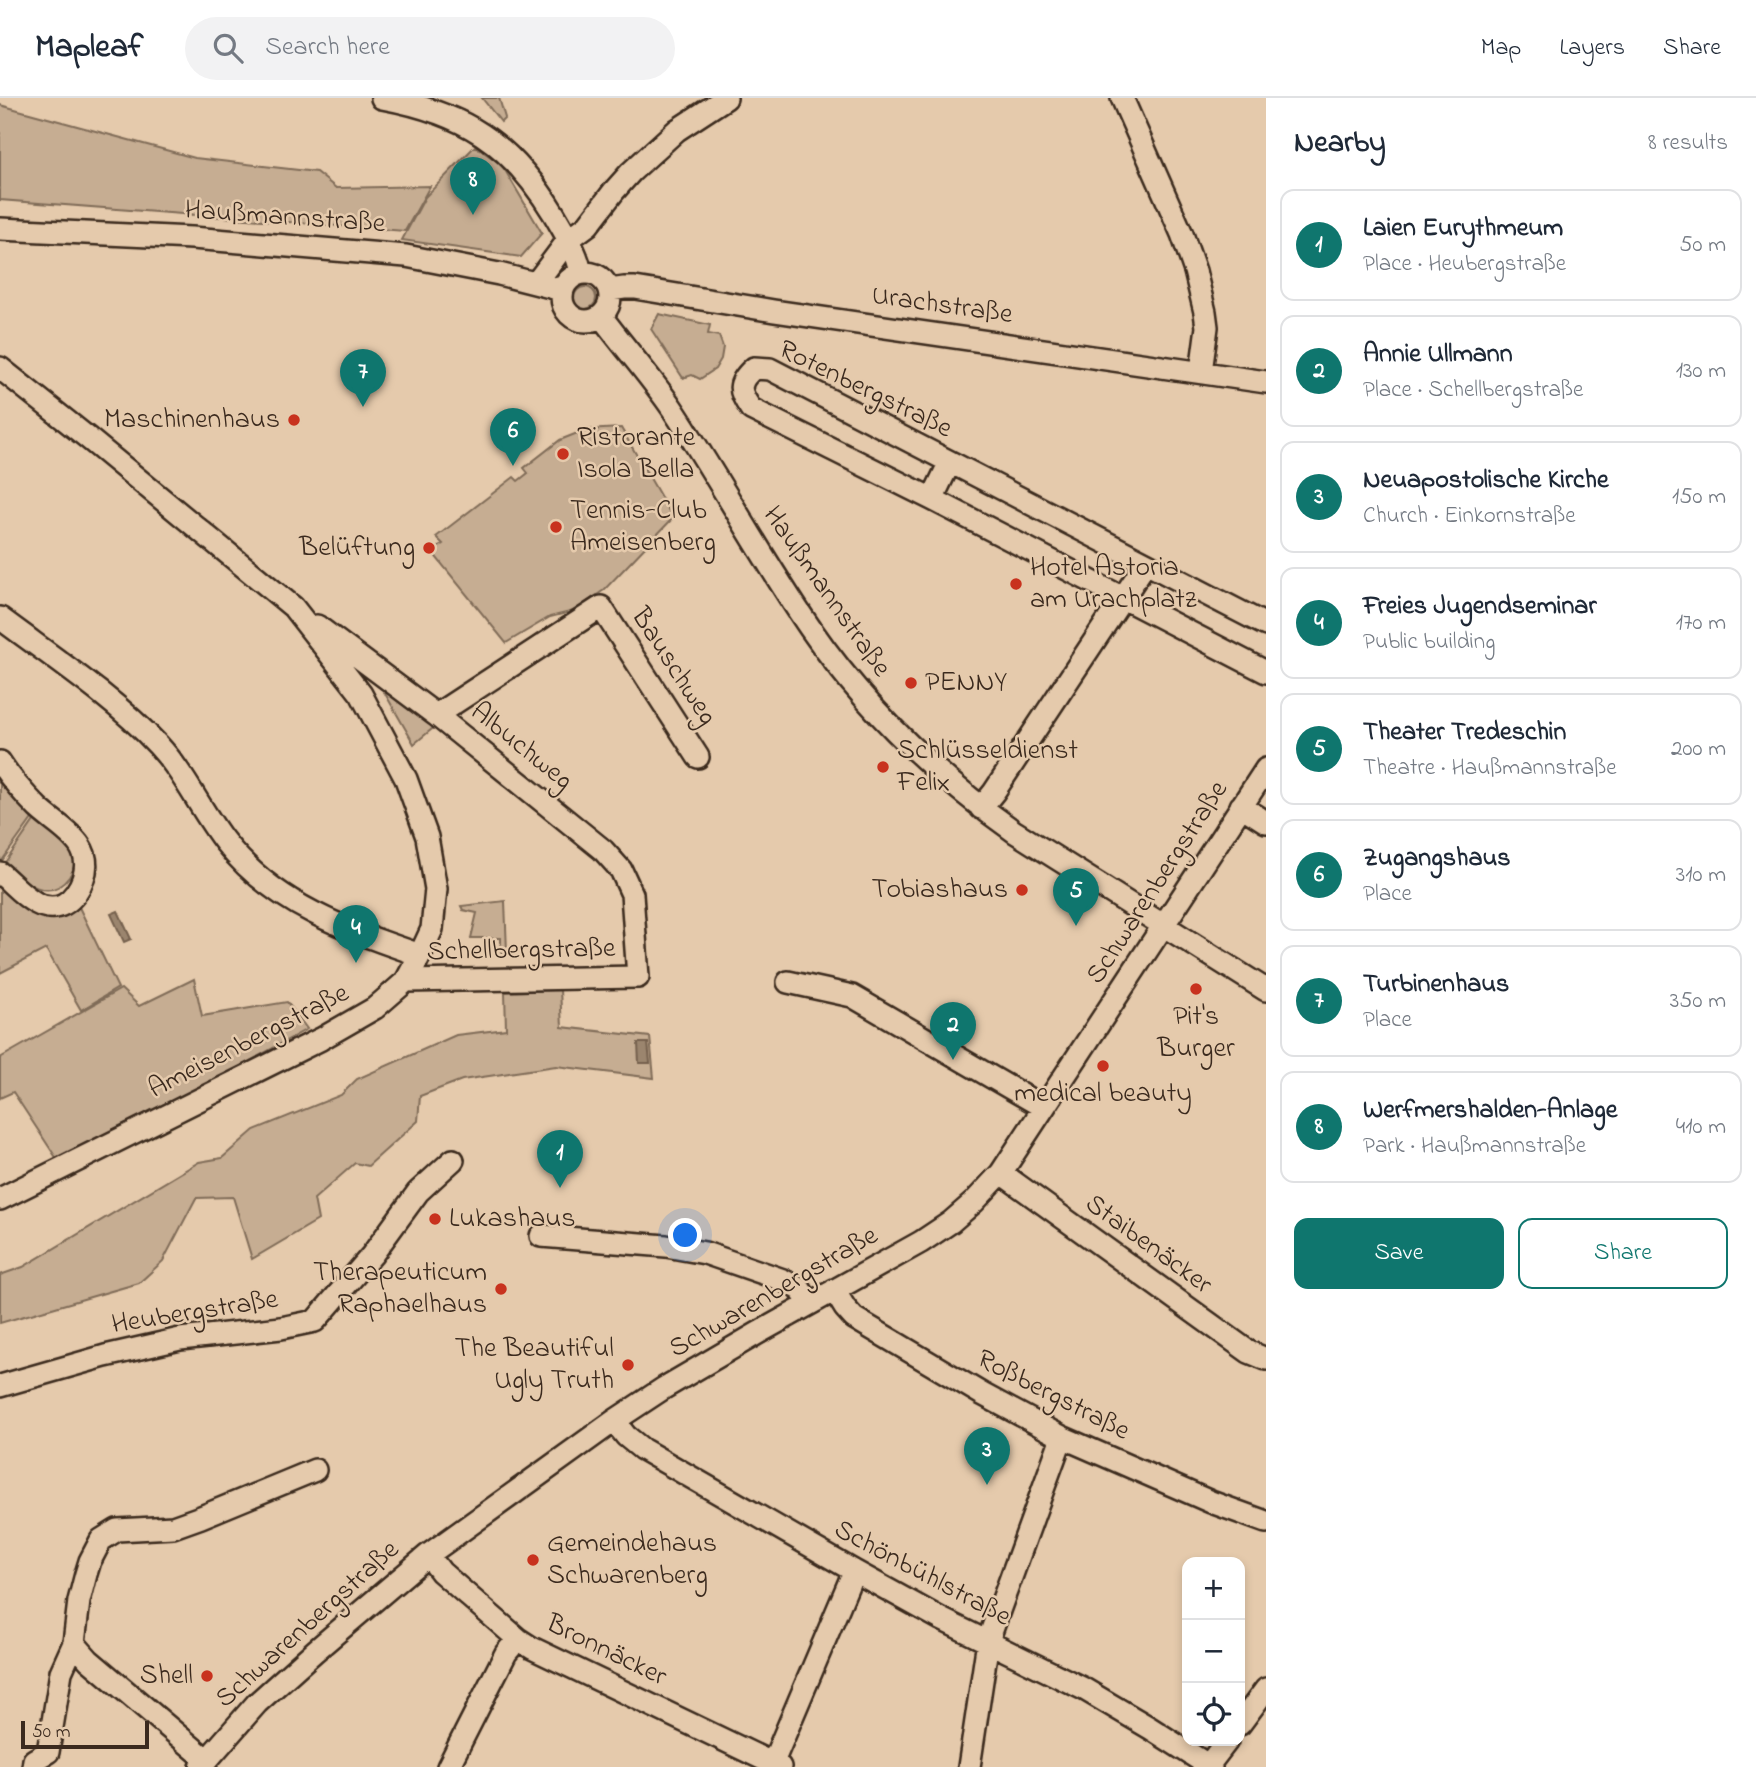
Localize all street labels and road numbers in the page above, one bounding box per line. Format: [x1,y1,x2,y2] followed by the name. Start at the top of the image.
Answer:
[183,191,387,245] street label: Haußmannstraße
[869,276,1016,336] street label: Urachstraße
[771,330,959,450] street label: Rotenbergstraße
[752,498,901,686] street label: Haußmannstraße
[619,599,727,734] street label: Bauschweg
[461,693,581,801] street label: Albuchweg
[1077,773,1240,993] street label: Schwarenbergstraße
[426,929,616,973] street label: Schellbergstraße
[141,973,357,1110] street label: Ameisenbergstraße
[1076,1185,1220,1305] street label: Staibenäcker
[662,1216,887,1370] street label: Schwarenbergstraße
[109,1280,282,1346] street label: Heubergstraße
[969,1340,1137,1452] street label: Roßbergstraße
[826,1510,1018,1638] street label: Schönbühlstraße
[207,1531,410,1719] street label: Schwarenbergstraße
[538,1604,674,1698] street label: Bronnäcker

